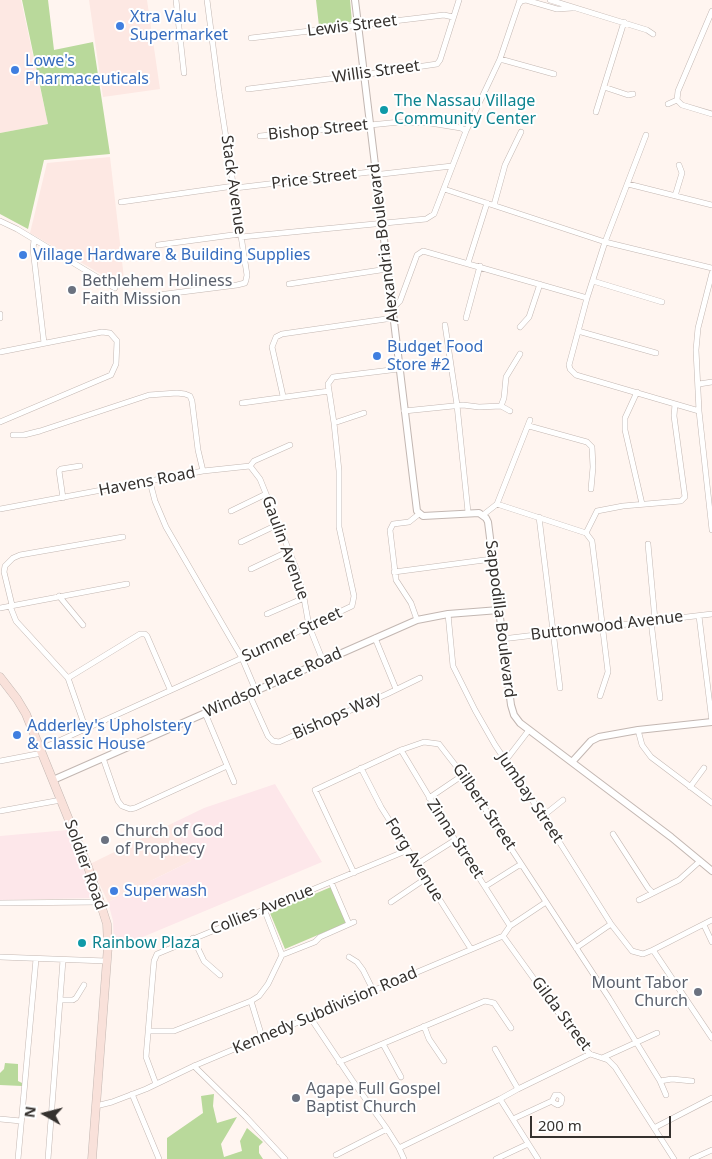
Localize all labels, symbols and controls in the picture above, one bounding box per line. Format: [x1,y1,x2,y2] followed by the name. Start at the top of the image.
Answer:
[130,7,228,45] place label: Xtra Valu Supermarket
[306,11,398,41] street label: Lewis Street
[114,20,126,32] marker: Xtra Valu Supermarket
[25,51,149,89] place label: Lowe's Pharmaceuticals
[331,56,421,88] street label: Willis Street
[9,64,21,76] marker: Lowe's Pharmaceuticals
[394,91,536,129] place label: The Nassau Village Community Center
[378,104,390,116] marker: The Nassau Village Community Center
[267,115,369,145] street label: Bishop Street
[217,134,249,236] street label: Stack Avenue
[365,162,403,324] street label: Alexandria Boulevard
[270,164,358,194] street label: Price Street
[33,245,311,265] place label: Village Hardware & Building Supplies
[17,249,29,261] marker: Village Hardware & Building Supplies
[82,271,232,309] place label: Bethlehem Holiness Faith Mission
[66,284,78,296] marker: Bethlehem Holiness Faith Mission
[387,337,483,375] place label: Budget Food Store #2
[371,350,383,362] marker: Budget Food Store #2
[97,463,197,501] street label: Havens Road
[257,494,313,602] street label: Gaulin Avenue
[481,539,519,699] street label: Sappodilla Boulevard
[239,603,345,667] street label: Sumner Street
[530,607,684,645] street label: Buttonwood Avenue
[201,644,345,722] street label: Windsor Place Road
[290,688,384,744] street label: Bishops Way
[27,716,192,754] place label: Adderley's Upholstery & Classic House
[11,729,23,741] marker: Adderley's Upholstery & Classic House
[493,749,567,847] street label: Jumbay Street
[448,760,520,854] street label: Gilbert Street
[422,796,488,882] street label: Zinna Street
[381,815,447,905] street label: Forg Avenue
[60,817,110,913] street label: Soldier Road
[115,821,223,859] place label: Church of God of Prophecy
[99,834,111,846] marker: Church of God of Prophecy
[124,881,207,901] place label: Superwash
[208,881,316,939] street label: Collies Avenue
[108,885,120,897] marker: Superwash
[92,933,200,953] place label: Rainbow Plaza
[76,937,88,949] marker: Rainbow Plaza
[230,963,420,1059] street label: Kennedy Subdivision Road
[527,973,595,1055] street label: Gilda Street
[591,973,688,1011] place label: Mount Tabor Church
[692,986,704,998] marker: Mount Tabor Church
[306,1079,441,1117] place label: Agape Full Gospel Baptist Church
[20,1089,70,1139] north arrow
[290,1092,302,1104] marker: Agape Full Gospel Baptist Church
[19,1105,40,1119] text: N
[532,1106,673,1138] scale bar
[538,1115,582,1135] text: 200 m

